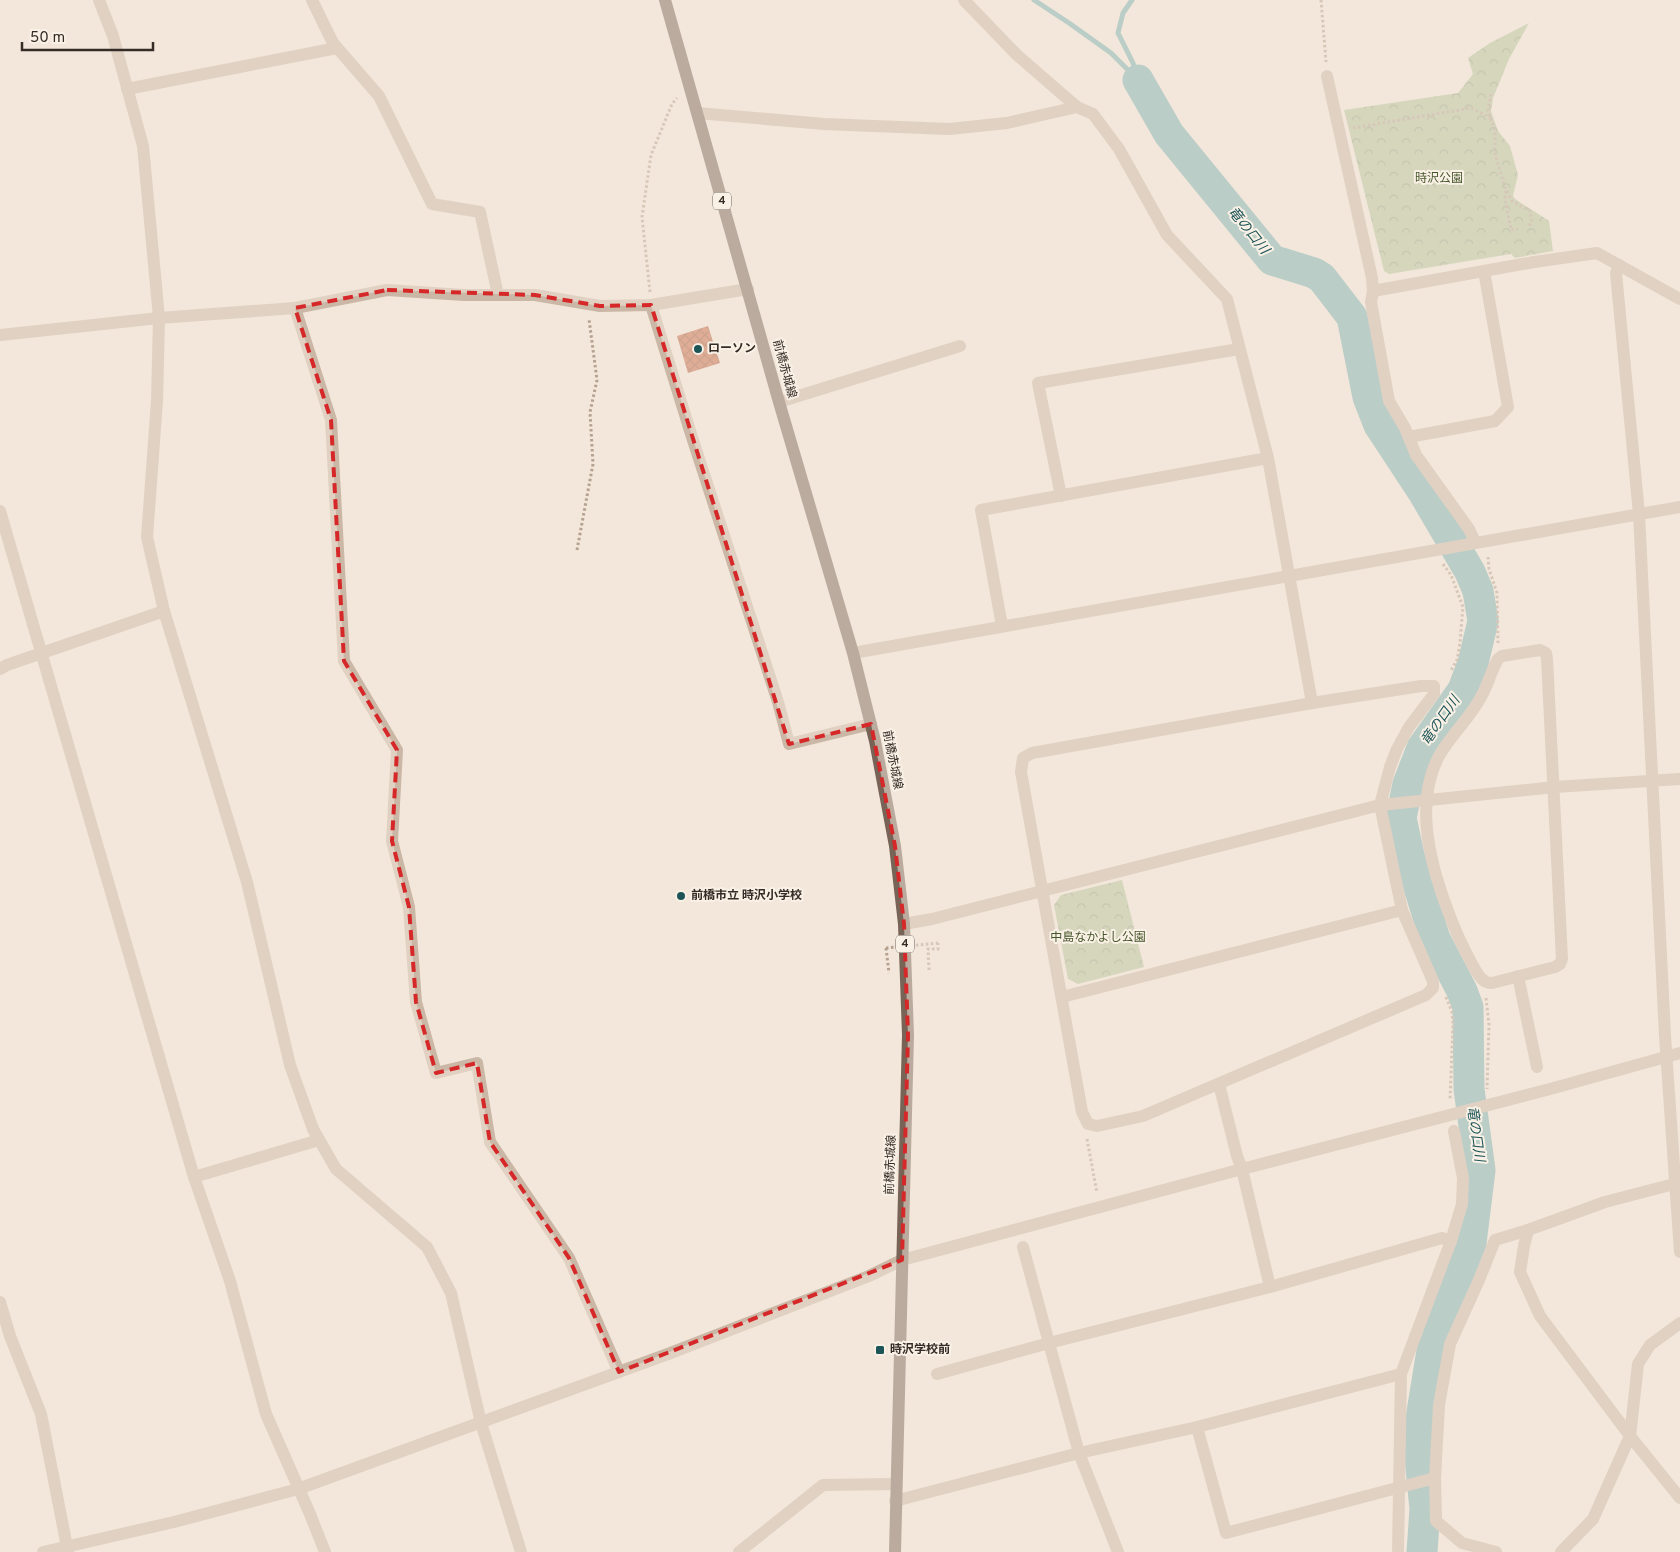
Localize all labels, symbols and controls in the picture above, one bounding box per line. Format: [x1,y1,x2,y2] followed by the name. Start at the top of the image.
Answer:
[22,20,154,52] scale bar
[30,29,65,48] text: 50 m
[1415,171,1463,187] park label: 時沢公園
[713,192,731,210] road number: 4
[1224,204,1273,260] water label: 竜の口川
[769,338,799,400] street label: 前橋赤城線
[708,341,756,357] place label: ローソン
[692,343,704,355] marker: ローソン
[1418,692,1465,749] water label: 竜の口川
[878,729,906,791] street label: 前橋赤城線
[691,888,802,904] place label: 前橋市立 時沢小学校
[675,890,687,902] marker: 前橋市立 時沢小学校
[1050,930,1146,946] park label: 中島なかよし公園
[896,936,914,952] road number: 4
[1463,1105,1488,1165] water label: 竜の口川
[882,1135,900,1195] street label: 前橋赤城線
[890,1342,950,1358] place label: 時沢学校前
[874,1344,886,1356] marker: 時沢学校前

